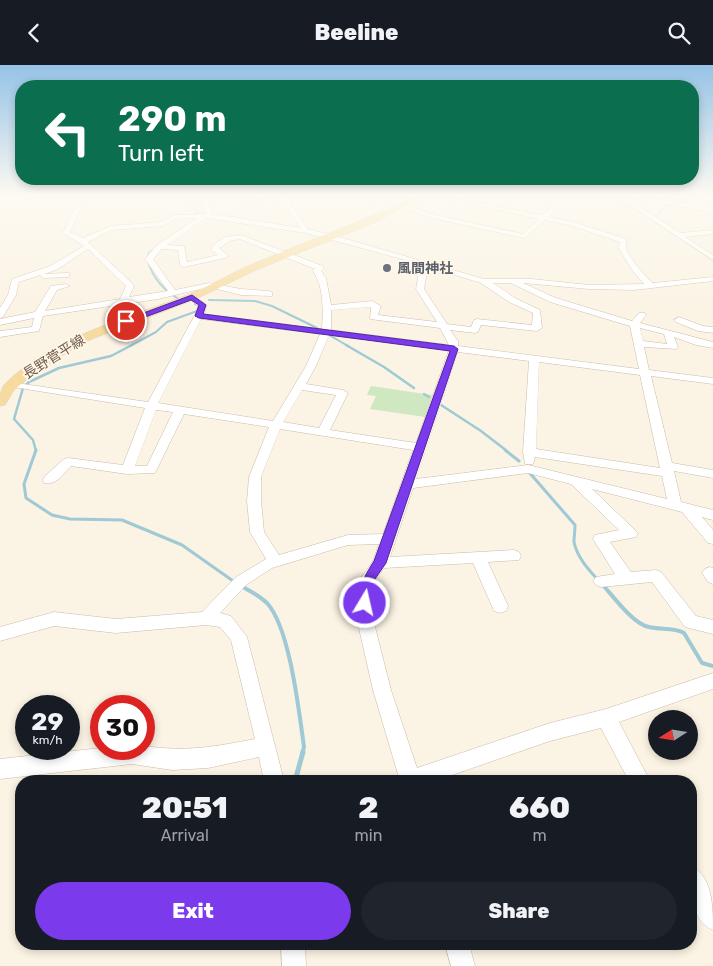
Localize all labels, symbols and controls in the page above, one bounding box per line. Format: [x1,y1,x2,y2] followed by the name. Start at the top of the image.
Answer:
[20,19,48,47] icon: back
[315,19,398,46] text: Beeline
[665,19,693,47] icon: search
[118,98,227,140] text: 290 m
[35,100,100,165] icon: left
[118,140,204,167] text: Turn left
[397,260,453,277] place label: 風間神社
[381,262,393,274] marker: 風間神社
[105,300,147,342] pin
[112,307,140,335] icon: arrive
[20,331,88,383] street label: 長野菅平線
[338,576,390,628] position arrow
[90,695,155,760] speed limit sign: 30
[31,707,64,736] text: 29
[648,710,698,760] north arrow
[648,710,698,760] map controls
[33,733,62,747] text: km/h
[142,790,228,826] text: 20:51
[358,790,379,826] text: 2
[509,790,570,826] text: 660
[161,826,209,845] text: Arrival
[355,826,382,845] text: min
[533,826,547,845] text: m
[35,882,351,940] button: Exit
[361,882,677,940] button: Share

